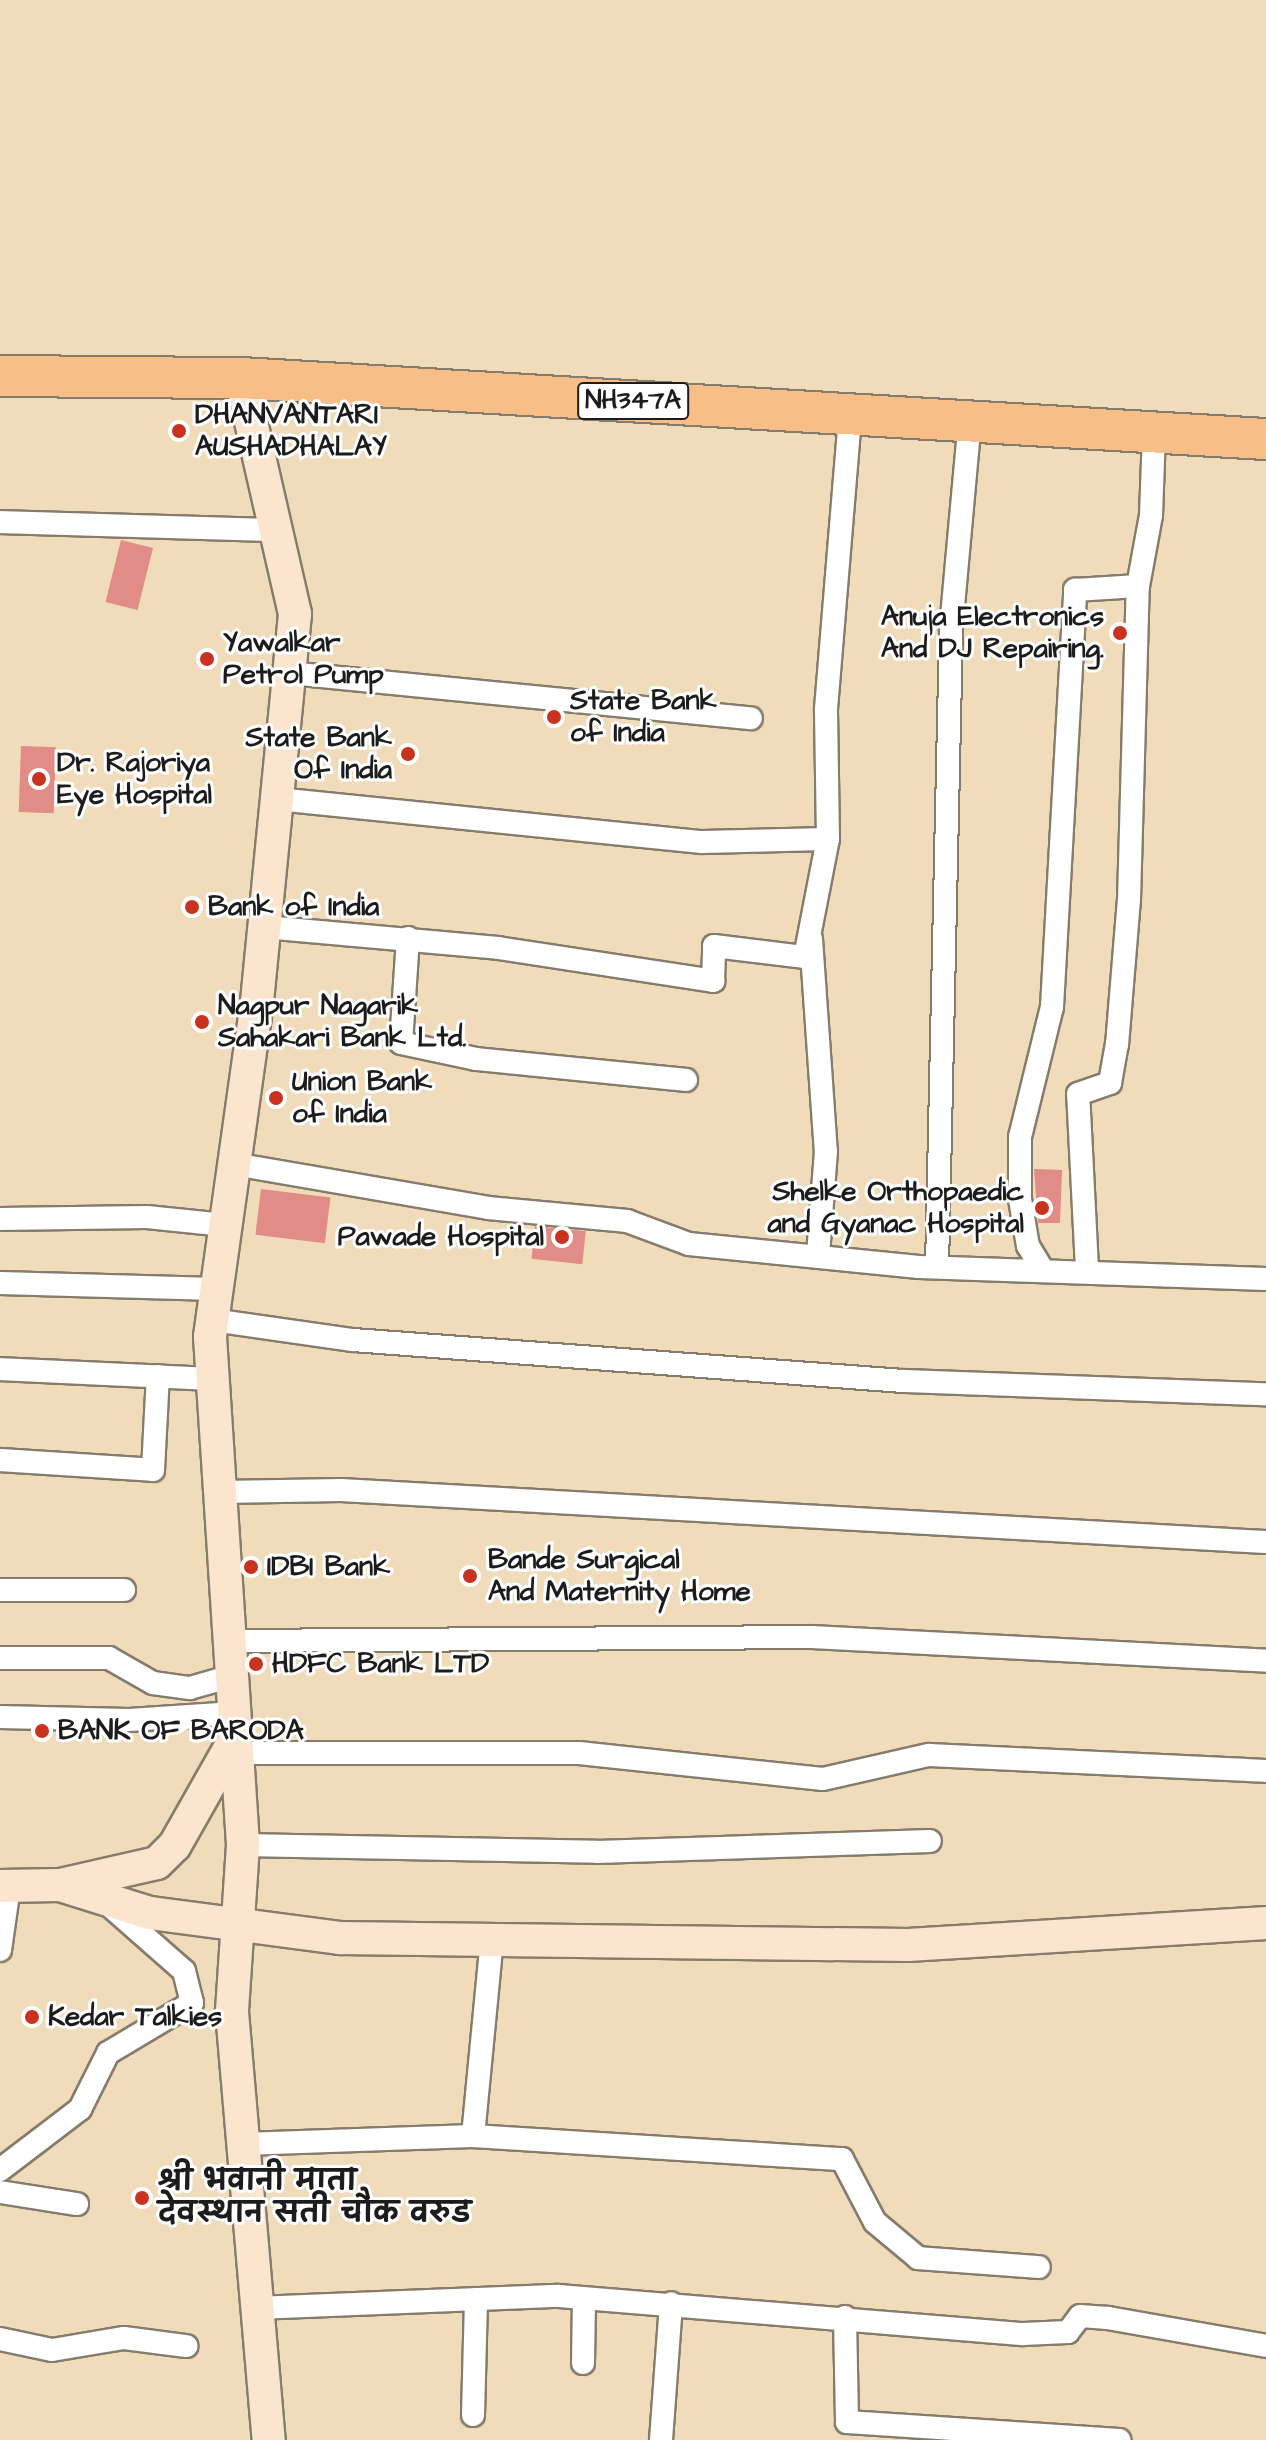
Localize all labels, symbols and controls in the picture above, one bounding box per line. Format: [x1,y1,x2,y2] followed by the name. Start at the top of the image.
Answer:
[577,379,689,423] road number: NH347A
[195,398,387,464] place label: DHANVANTARI AUSHADHALAY
[170,422,188,440] marker: DHANVANTARI AUSHADHALAY
[881,600,1104,666] place label: Anuja Electronics And DJ Repairing.
[1111,624,1129,642] marker: Anuja Electronics And DJ Repairing.
[223,626,384,692] place label: Yawalkar Petrol Pump
[198,650,216,668] marker: Yawalkar Petrol Pump
[570,684,717,750] place label: State Bank of India
[545,708,563,726] marker: State Bank of India
[245,721,392,787] place label: State Bank Of India
[399,745,417,763] marker: State Bank Of India
[57,746,212,812] place label: Dr. Rajoriya Eye Hospital
[28,768,50,790] marker: Dr. Rajoriya Eye Hospital
[208,890,379,924] place label: Bank of India
[183,898,201,916] marker: Bank of India
[218,989,466,1055] place label: Nagpur Nagarik Sahakari Bank Ltd.
[193,1013,211,1031] marker: Nagpur Nagarik Sahakari Bank Ltd.
[292,1065,432,1131] place label: Union Bank of India
[267,1089,285,1107] marker: Union Bank of India
[767,1175,1024,1241] place label: Shelke Orthopaedic and Gyanac Hospital
[1031,1197,1053,1219] marker: Shelke Orthopaedic and Gyanac Hospital
[338,1220,544,1254] place label: Pawade Hospital
[551,1226,573,1248] marker: Pawade Hospital
[488,1543,751,1609] place label: Bande Surgical And Maternity Home
[267,1550,390,1584] place label: IDBI Bank
[242,1558,260,1576] marker: IDBI Bank
[459,1565,481,1587] marker: Bande Surgical And Maternity Home
[272,1647,489,1681] place label: HDFC Bank LTD
[247,1655,265,1673] marker: HDFC Bank LTD
[58,1714,304,1748] place label: BANK OF BARODA
[33,1722,51,1740] marker: BANK OF BARODA
[48,2000,222,2034] place label: Kedar Talkies
[23,2008,41,2026] marker: Kedar Talkies
[158,2165,471,2231] place label: श्री भवानी माता देवस्थान सती चौक वरुड
[133,2189,151,2207] marker: श्री भवानी माता देवस्थान सती चौक वरुड

